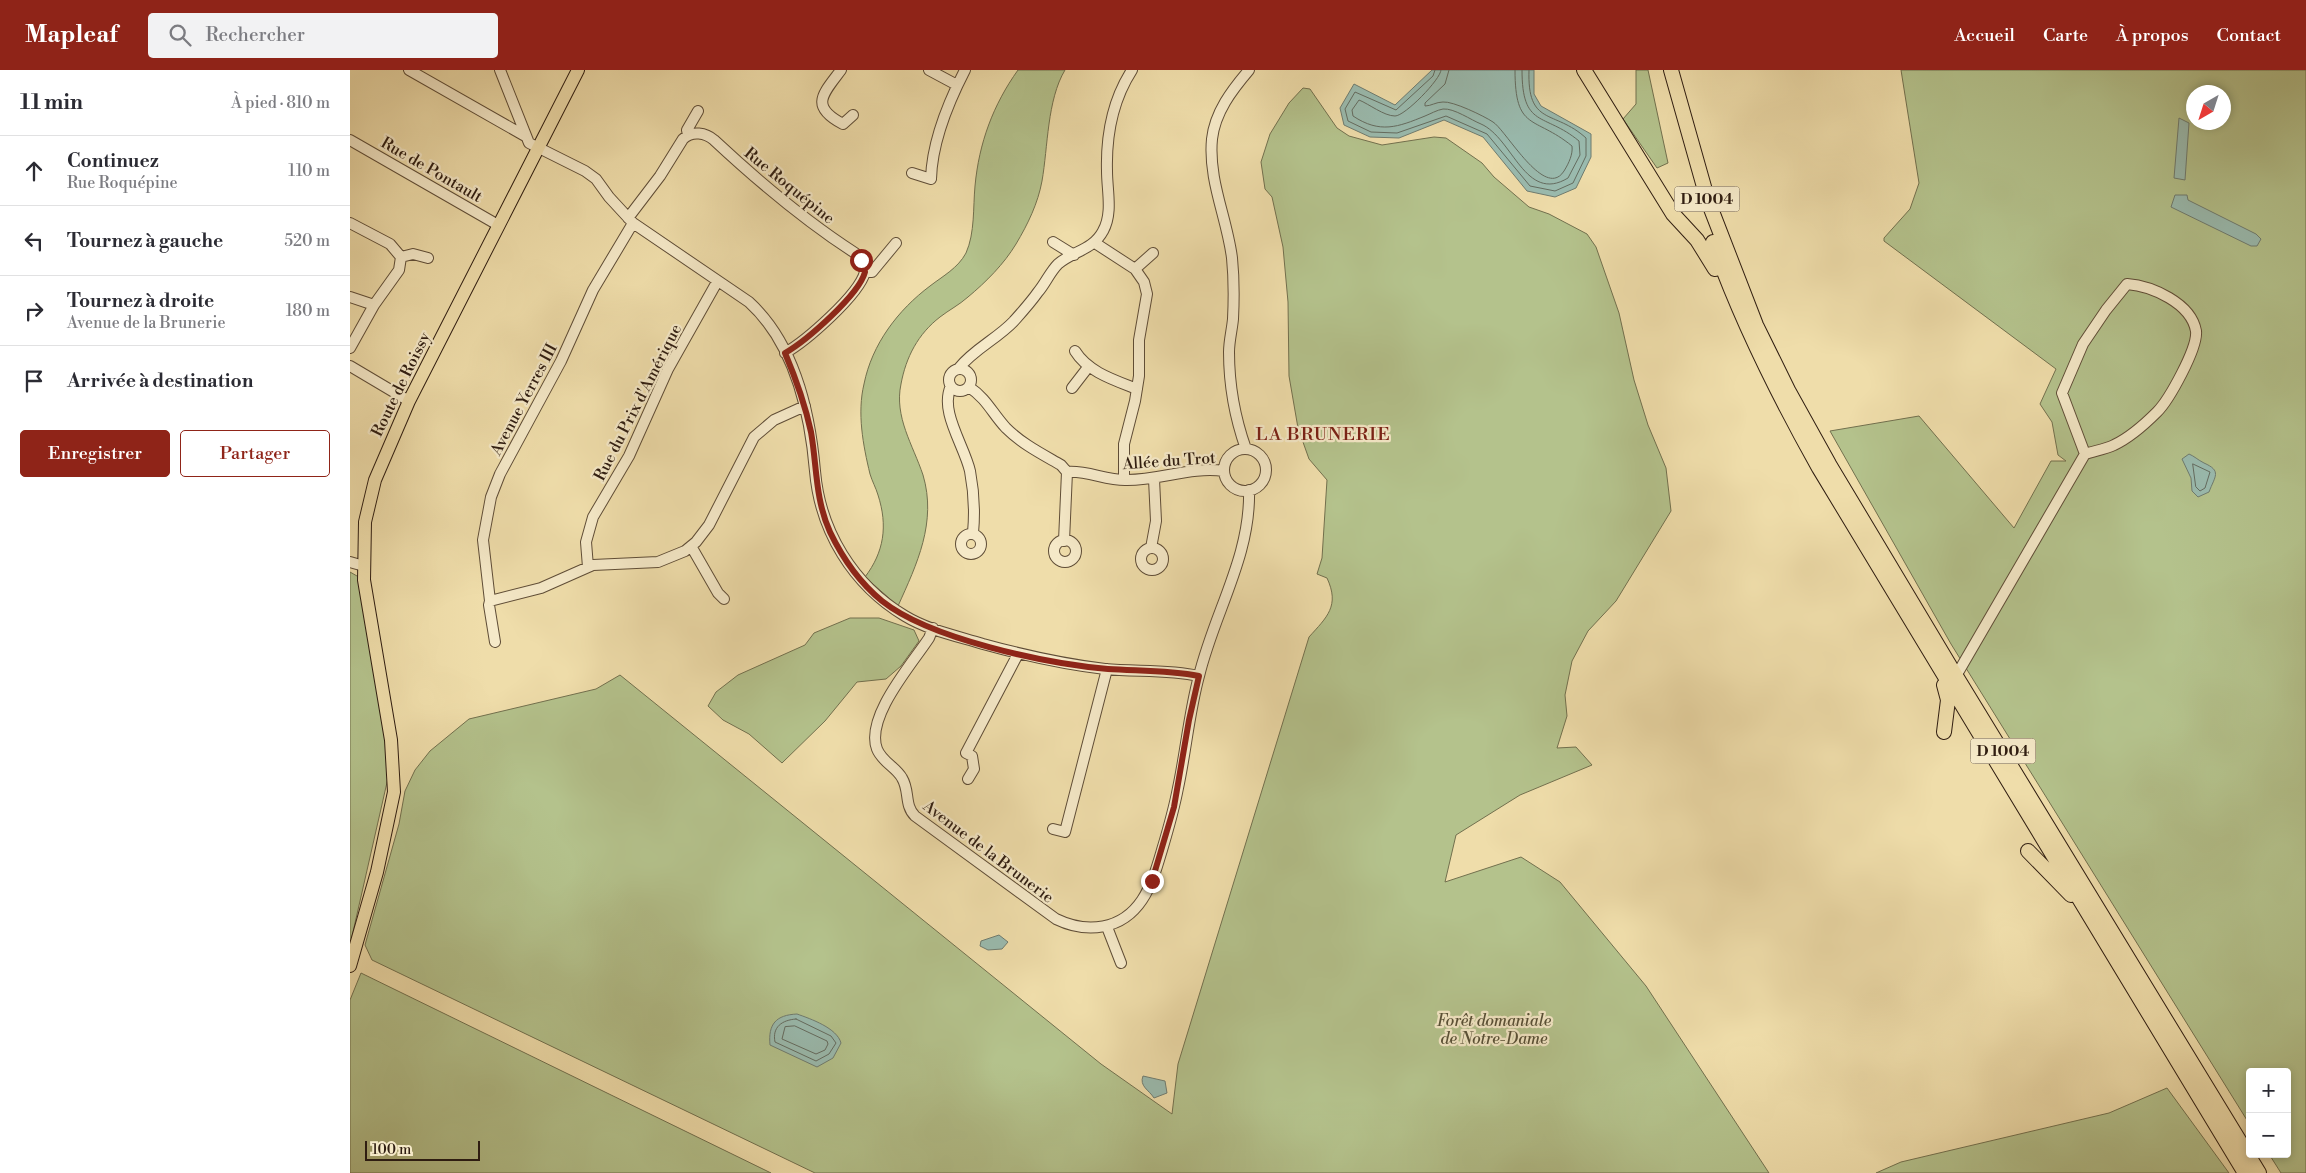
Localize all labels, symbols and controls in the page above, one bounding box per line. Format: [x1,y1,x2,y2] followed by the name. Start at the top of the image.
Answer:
[148,13,498,58] search box
[25,20,118,50] text: Mapleaf
[166,21,194,49] icon: search
[206,23,305,47] text: Rechercher
[1954,24,2015,47] text: Accueil
[2043,24,2088,47] text: Carte
[2116,24,2189,47] text: À propos
[2217,24,2281,47] text: Contact
[2186,85,2231,130] north arrow
[20,90,83,116] text: 11 min
[231,93,330,113] text: À pied · 810 m
[377,133,486,207] street label: Rue de Pontault
[740,143,839,228] street label: Rue Roquépine
[67,149,159,173] text: Continuez
[20,157,48,185] icon: ahead
[288,161,330,181] text: 110 m
[67,173,178,193] text: Rue Roquépine
[1674,186,1740,212] road number: D 1004
[20,227,48,255] icon: left
[67,229,223,253] text: Tournez à gauche
[284,231,330,251] text: 520 m
[850,249,873,272] route start
[67,289,214,313] text: Tournez à droite
[20,297,48,325] icon: right
[286,301,330,321] text: 180 m
[67,313,226,333] text: Avenue de la Brunerie
[590,321,686,484] street label: Rue du Prix d'Amérique
[367,329,435,440] street label: Route de Roissy
[485,340,562,460] street label: Avenue Yerres III
[20,367,48,395] icon: arrive
[67,369,253,393] text: Arrivée à destination
[1255,423,1391,446] district label: LA BRUNERIE
[20,430,170,477] button: Enregistrer
[180,430,330,477] button: Partager
[1121,448,1217,474] street label: Allée du Trot
[1970,738,2036,764] road number: D 1004
[918,795,1058,907] street label: Avenue de la Brunerie
[1141,870,1164,893] route end
[1437,1011,1552,1049] park label: Forêt domaniale de Notre-Dame
[2246,1068,2291,1158] map controls
[2246,1068,2291,1113] button: +
[2246,1113,2291,1158] button: −
[365,1138,480,1161] scale bar
[372,1141,411,1159] text: 100 m

